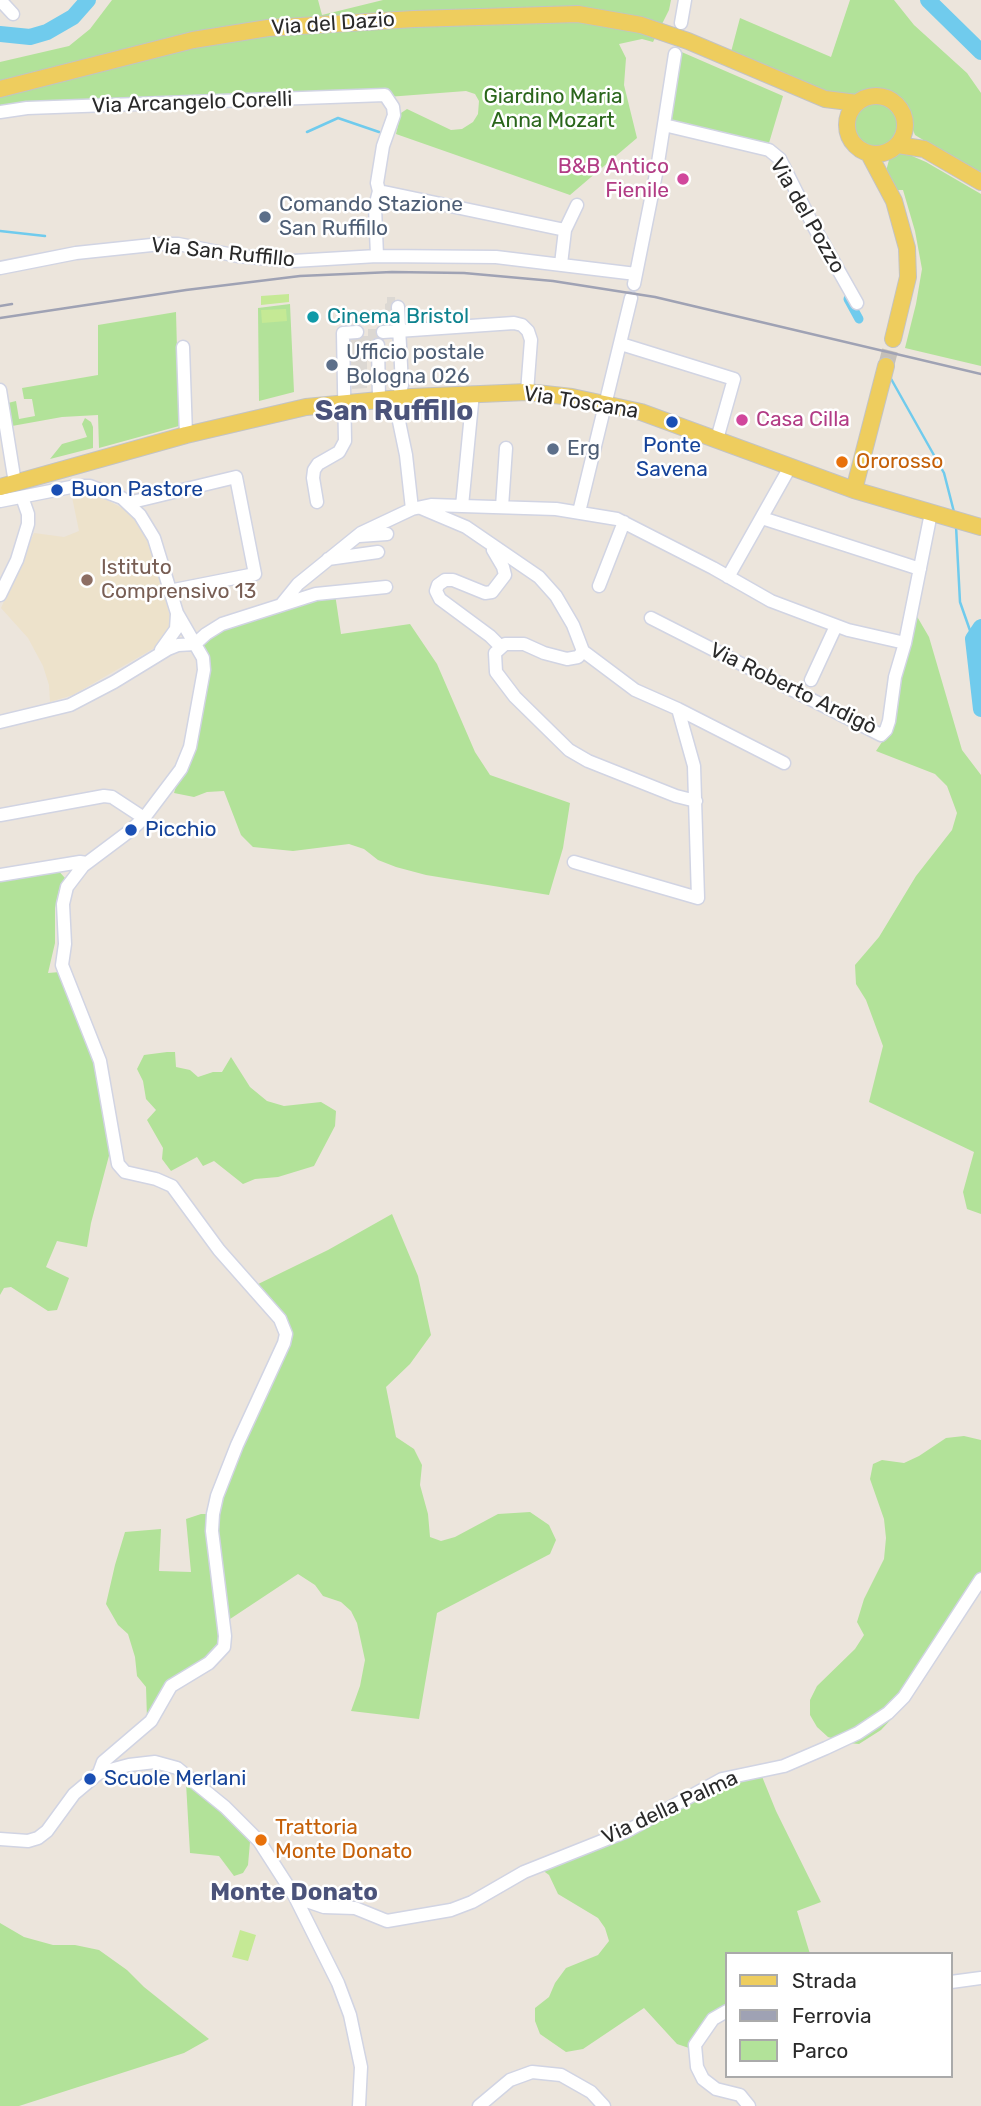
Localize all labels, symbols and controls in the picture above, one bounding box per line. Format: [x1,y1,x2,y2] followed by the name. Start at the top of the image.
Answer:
[270,7,396,41] street label: Via del Dazio
[483,84,623,134] park label: Giardino Maria Anna Mozart
[91,87,293,119] street label: Via Arcangelo Corelli
[558,154,669,204] place label: B&B Antico Fienile
[764,154,850,278] street label: Via del Pozzo
[675,171,691,187] marker: B&B Antico Fienile
[279,192,463,242] place label: Comando Stazione San Ruffillo
[257,209,273,225] marker: Comando Stazione San Ruffillo
[150,233,296,273] street label: Via San Ruffillo
[327,304,469,330] place label: Cinema Bristol
[305,309,321,325] marker: Cinema Bristol
[346,340,485,390] place label: Ufficio postale Bologna 026
[324,357,340,373] marker: Ufficio postale Bologna 026
[522,381,640,425] street label: Via Toscana
[315,395,473,429] district label: San Ruffillo
[756,407,850,433] place label: Casa Cilla
[734,412,750,428] marker: Casa Cilla
[664,414,680,430] marker: Ponte Savena
[636,433,708,483] place label: Ponte Savena
[567,436,600,462] place label: Erg
[545,441,561,457] marker: Erg
[856,449,943,475] place label: Ororosso
[834,454,850,470] marker: Ororosso
[71,477,203,503] place label: Buon Pastore
[49,482,65,498] marker: Buon Pastore
[101,555,256,605] place label: Istituto Comprensivo 13
[79,572,95,588] marker: Istituto Comprensivo 13
[705,638,881,740] street label: Via Roberto Ardigò
[145,817,217,843] place label: Picchio
[123,822,139,838] marker: Picchio
[104,1766,246,1792] place label: Scuole Merlani
[598,1766,742,1850] street label: Via della Palma
[82,1771,98,1787] marker: Scuole Merlani
[275,1815,412,1865] place label: Trattoria Monte Donato
[253,1832,269,1848] marker: Trattoria Monte Donato
[210,1879,378,1907] district label: Monte Donato
[726,1952,953,2078] legend
[792,1968,857,1993] text: Strada
[792,2003,872,2028] text: Ferrovia
[792,2038,848,2063] text: Parco

